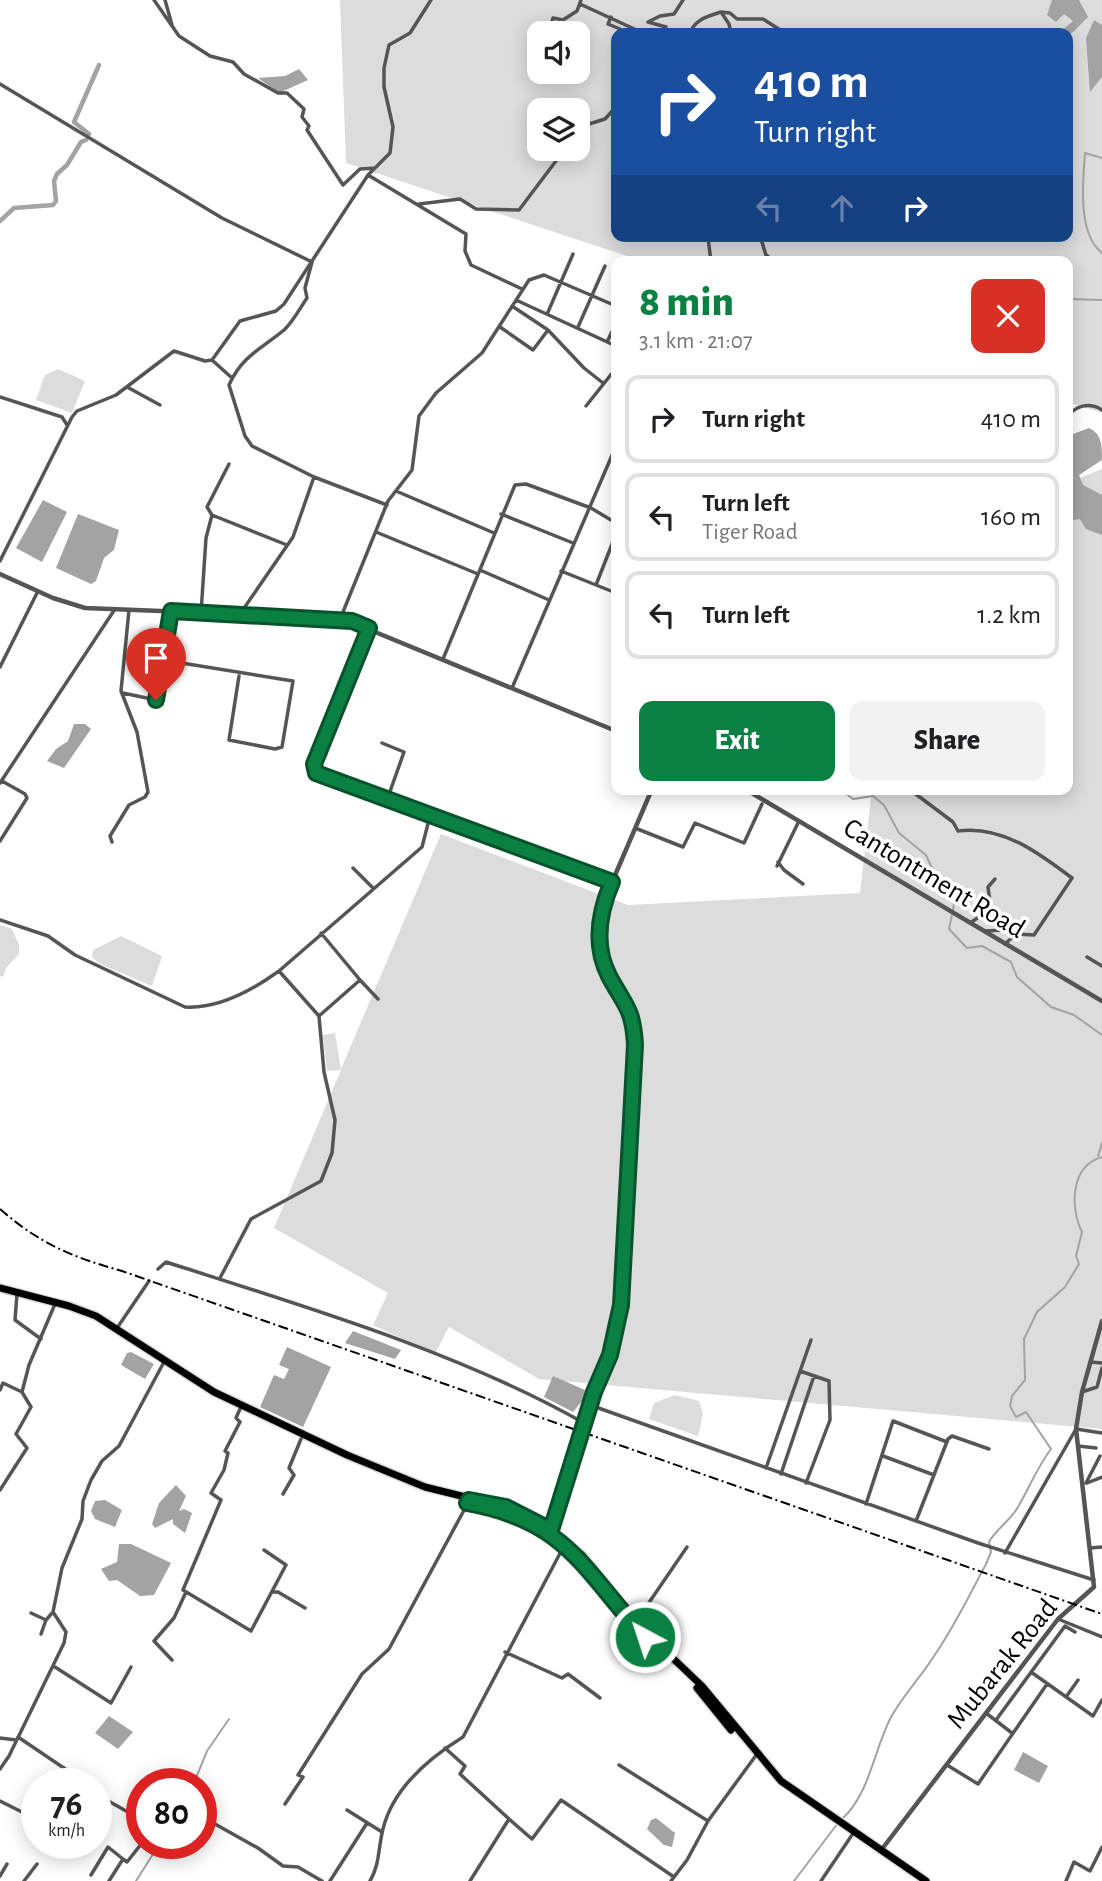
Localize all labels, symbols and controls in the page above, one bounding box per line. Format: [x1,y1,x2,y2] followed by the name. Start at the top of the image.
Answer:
[527,21,590,161] map controls
[527,21,590,84] button: sound
[639,56,730,147] icon: right
[754,58,869,107] text: 410 m
[527,98,590,161] button: layers
[754,116,876,148] text: Turn right
[750,189,788,227] icon: left
[823,189,861,227] icon: ahead
[896,189,934,227] icon: right
[971,279,1045,353] button: close
[639,281,734,323] text: 8 min
[639,330,753,353] text: 3.1 km · 21:07
[643,400,681,438] icon: right
[702,406,805,432] text: Turn right
[981,406,1041,432] text: 410 m
[702,490,790,516] text: Turn left
[643,498,681,536] icon: left
[981,504,1041,530] text: 160 m
[702,521,798,544] text: Tiger Road
[643,596,681,634] icon: left
[702,602,790,628] text: Turn left
[977,602,1041,628] text: 1.2 km
[126,628,186,700] pin
[137,639,175,677] icon: arrive
[639,701,835,781] button: Exit
[849,701,1045,781] button: Share
[838,814,1029,944] street label: Cantontment Road
[942,1594,1063,1734] street label: Mubarak Road
[608,1600,682,1674] position arrow
[126,1768,217,1859] speed limit sign: 80
[50,1787,83,1822] text: 76
[48,1822,85,1840] text: km/h

